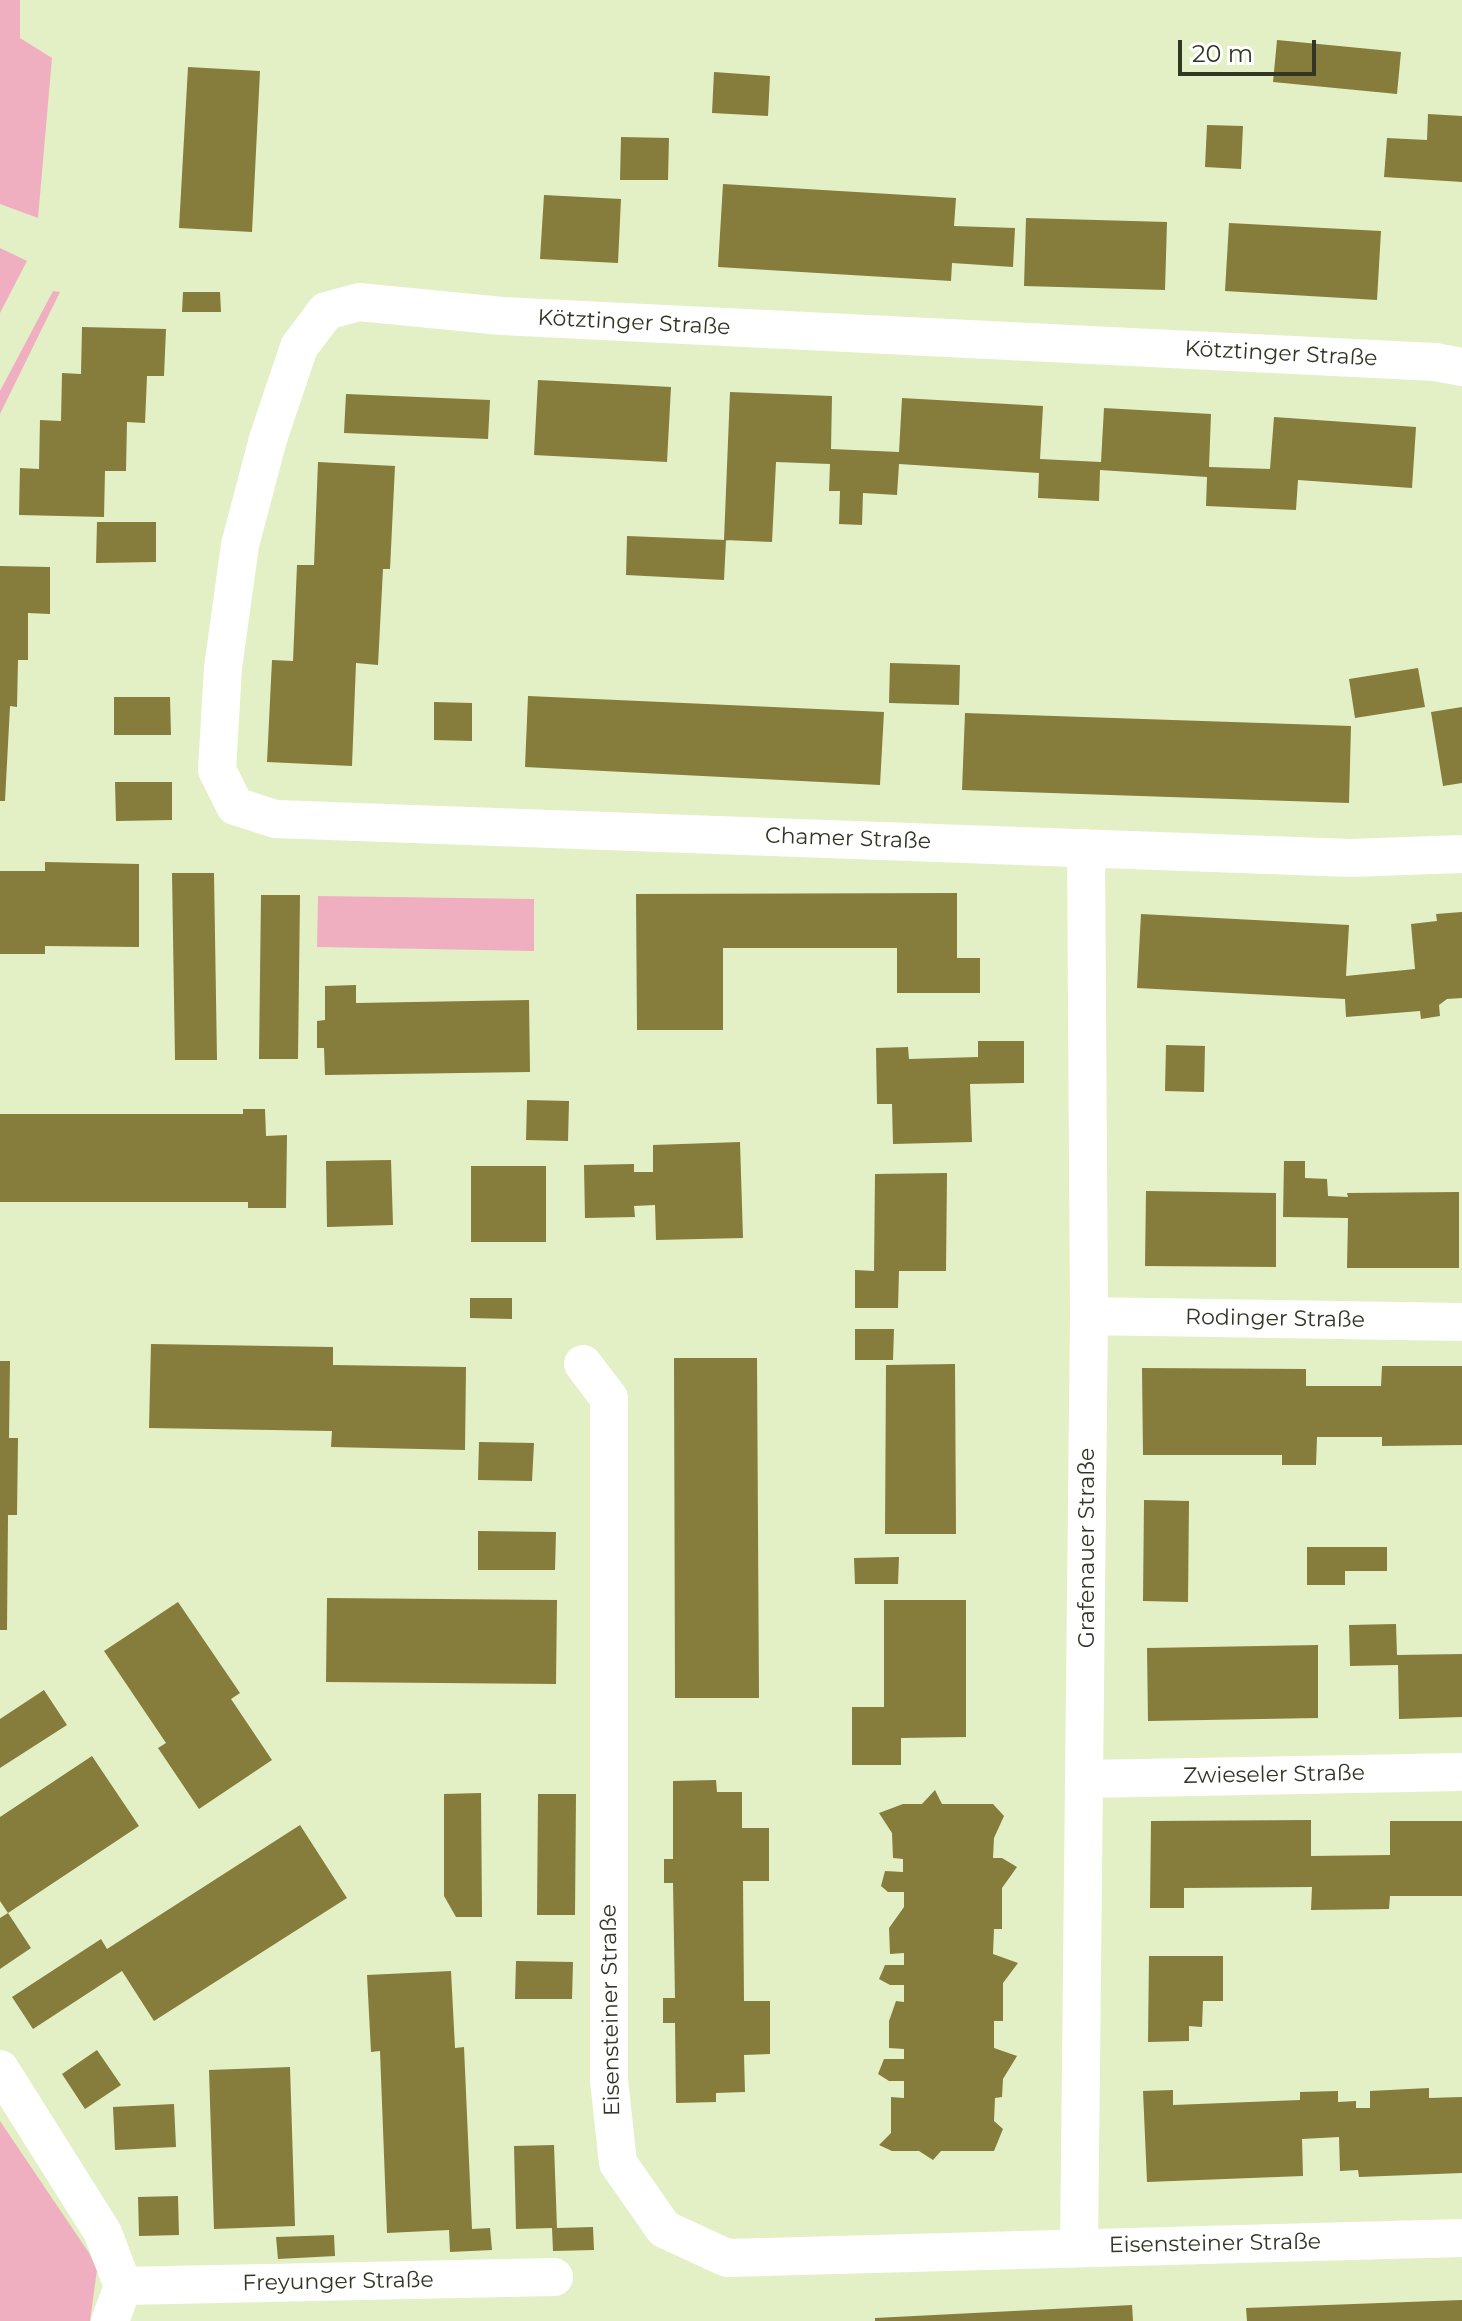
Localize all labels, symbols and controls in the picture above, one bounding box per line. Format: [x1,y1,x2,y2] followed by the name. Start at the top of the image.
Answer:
[1182,24,1320,74] scale bar
[1192,39,1253,68] text: 20 m
[537,305,731,341] street label: Kötztinger Straße
[1184,336,1378,372] street label: Kötztinger Straße
[765,823,931,855] street label: Chamer Straße
[1185,1304,1365,1334] street label: Rodinger Straße
[1075,1448,1101,1648] street label: Grafenauer Straße
[1183,1760,1365,1790] street label: Zwieseler Straße
[596,1904,626,2116] street label: Eisensteiner Straße
[1109,2229,1321,2259] street label: Eisensteiner Straße
[242,2267,434,2297] street label: Freyunger Straße

